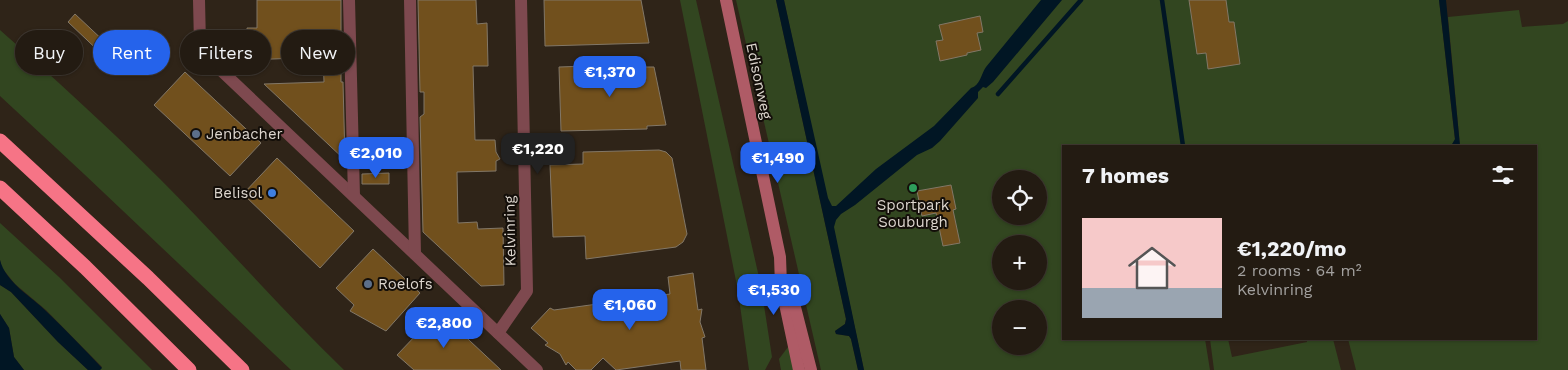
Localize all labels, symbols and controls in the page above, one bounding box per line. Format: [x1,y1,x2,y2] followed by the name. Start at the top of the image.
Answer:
[15,30,83,75] chip: Buy
[93,30,170,75] chip: Rent
[180,30,271,75] chip: Filters
[281,30,355,75] chip: New
[742,41,776,121] street label: Edisonweg
[569,56,651,98] pin: €1,370
[584,62,636,81] text: €1,370
[206,125,283,143] place label: Jenbacher
[190,128,202,140] marker: Jenbacher
[497,132,579,175] pin: €1,220
[335,136,417,179] pin: €2,010
[512,139,564,158] text: €1,220
[737,142,819,184] pin: €1,490
[350,143,402,162] text: €2,010
[751,148,805,167] text: €1,490
[1489,161,1517,189] icon: filters
[1082,163,1169,188] text: 7 homes
[992,170,1047,355] map controls
[992,170,1047,225] button: locate
[907,182,919,194] marker: Sportpark Souburgh
[213,184,262,202] place label: Belisol
[266,187,278,199] marker: Belisol
[500,196,520,266] street label: Kelvinring
[877,196,950,231] place label: Sportpark Souburgh
[992,235,1047,290] button: +
[1237,236,1346,261] text: €1,220/mo
[1122,238,1182,298] icon: home
[1237,261,1362,280] text: 2 rooms · 64 m²
[733,274,815,316] pin: €1,530
[378,275,433,293] place label: Roelofs
[362,278,374,290] marker: Roelofs
[748,280,800,299] text: €1,530
[1237,280,1312,299] text: Kelvinring
[589,288,671,331] pin: €1,060
[603,295,657,314] text: €1,060
[992,300,1047,355] button: −
[403,306,485,349] pin: €2,800
[416,313,472,332] text: €2,800

